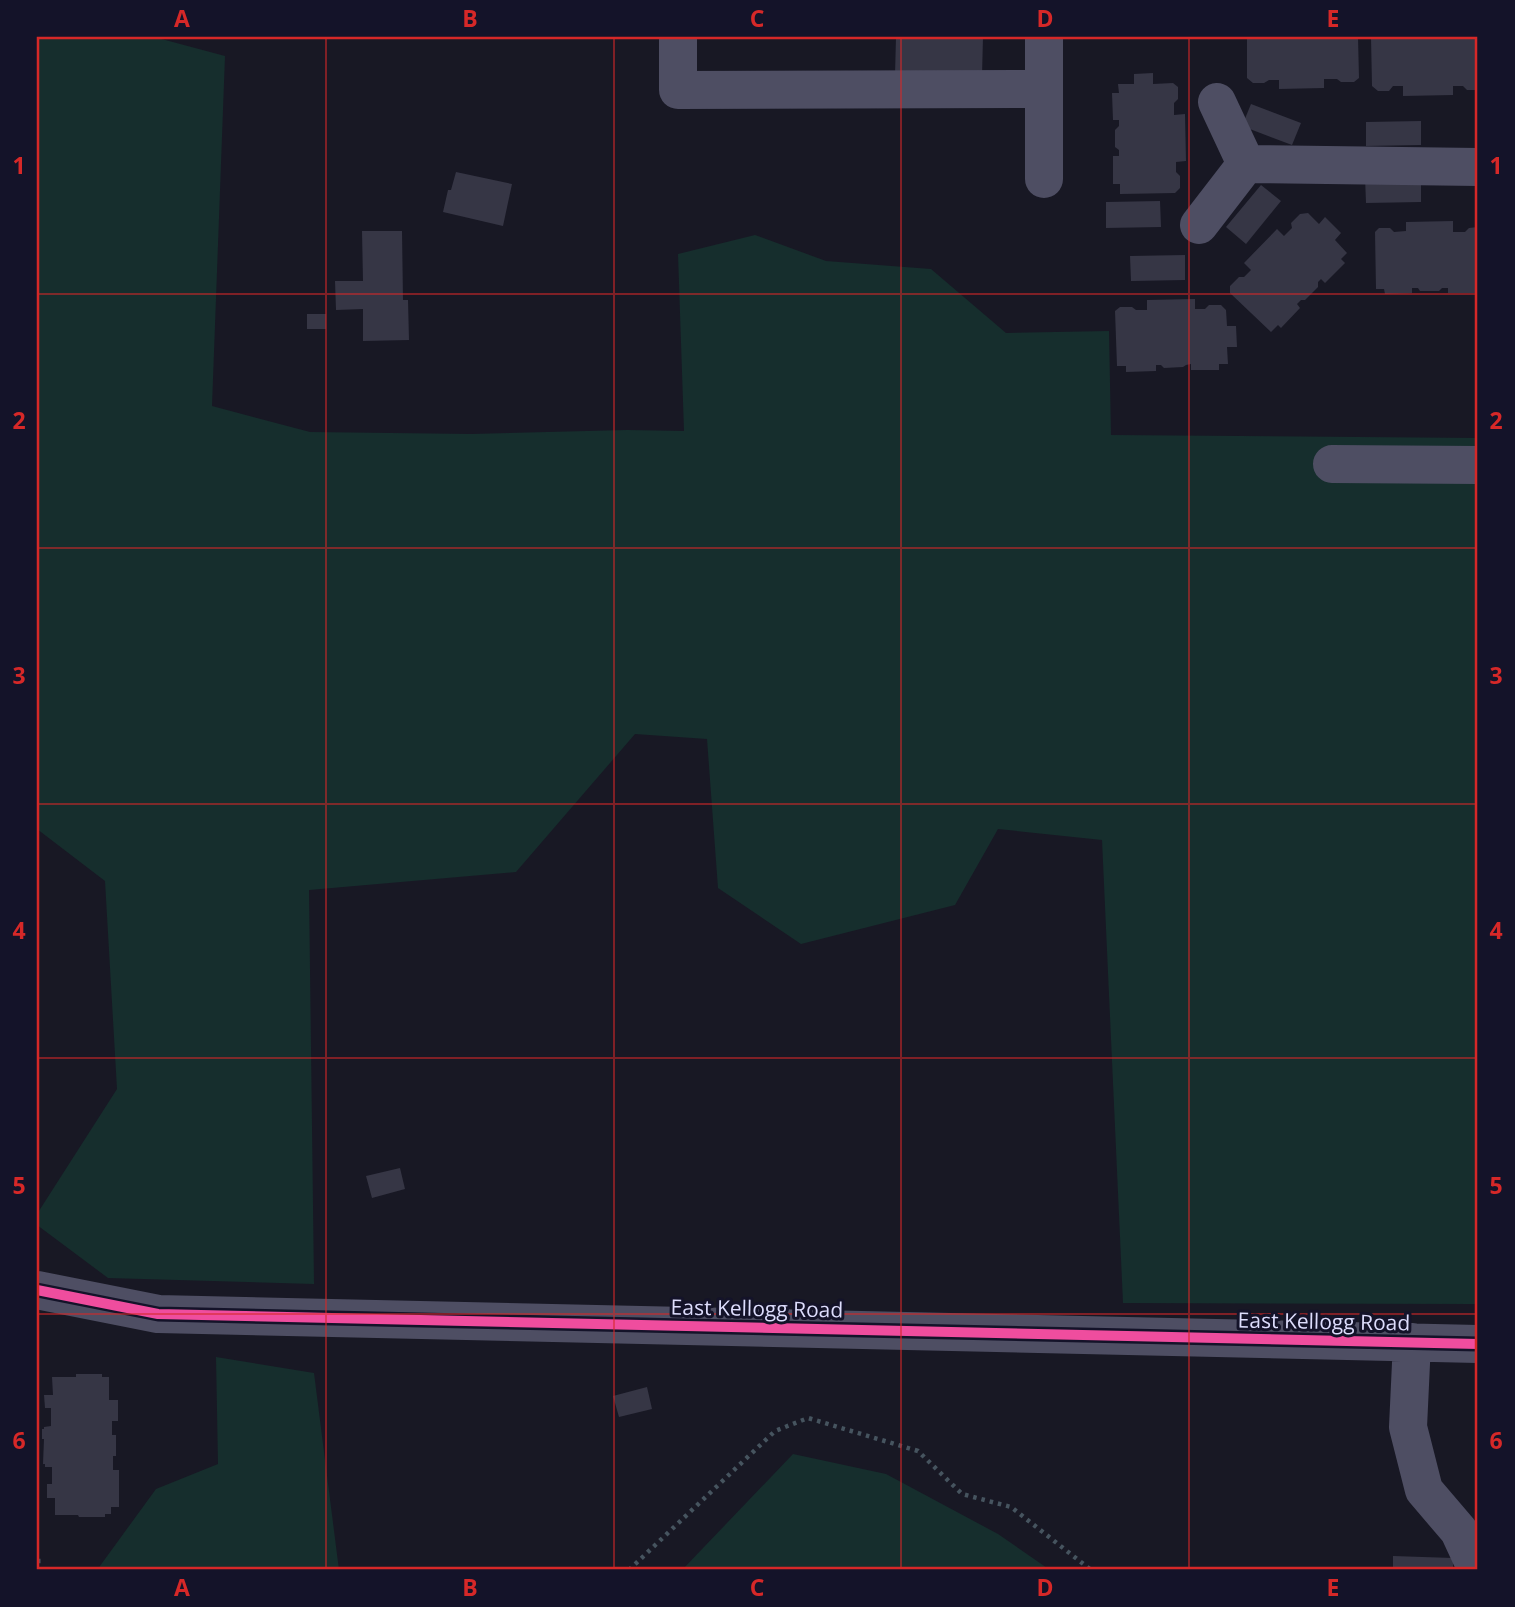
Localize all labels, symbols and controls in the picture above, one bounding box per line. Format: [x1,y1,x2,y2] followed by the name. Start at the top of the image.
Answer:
[174,2,190,34] text: A
[462,2,478,34] text: B
[750,2,764,34] text: C
[1036,2,1054,34] text: D
[1327,2,1339,34] text: E
[12,149,26,181] text: 1
[1489,149,1503,181] text: 1
[12,404,26,436] text: 2
[1489,404,1503,436] text: 2
[12,659,26,691] text: 3
[1489,659,1503,691] text: 3
[12,914,26,946] text: 4
[1489,914,1503,946] text: 4
[12,1169,26,1201] text: 5
[1489,1169,1503,1201] text: 5
[670,1292,844,1324] street label: East Kellogg Road
[1237,1305,1411,1337] street label: East Kellogg Road
[12,1424,26,1456] text: 6
[1489,1424,1503,1456] text: 6
[174,1571,190,1603] text: A
[462,1571,478,1603] text: B
[750,1571,764,1603] text: C
[1036,1571,1054,1603] text: D
[1327,1571,1339,1603] text: E

